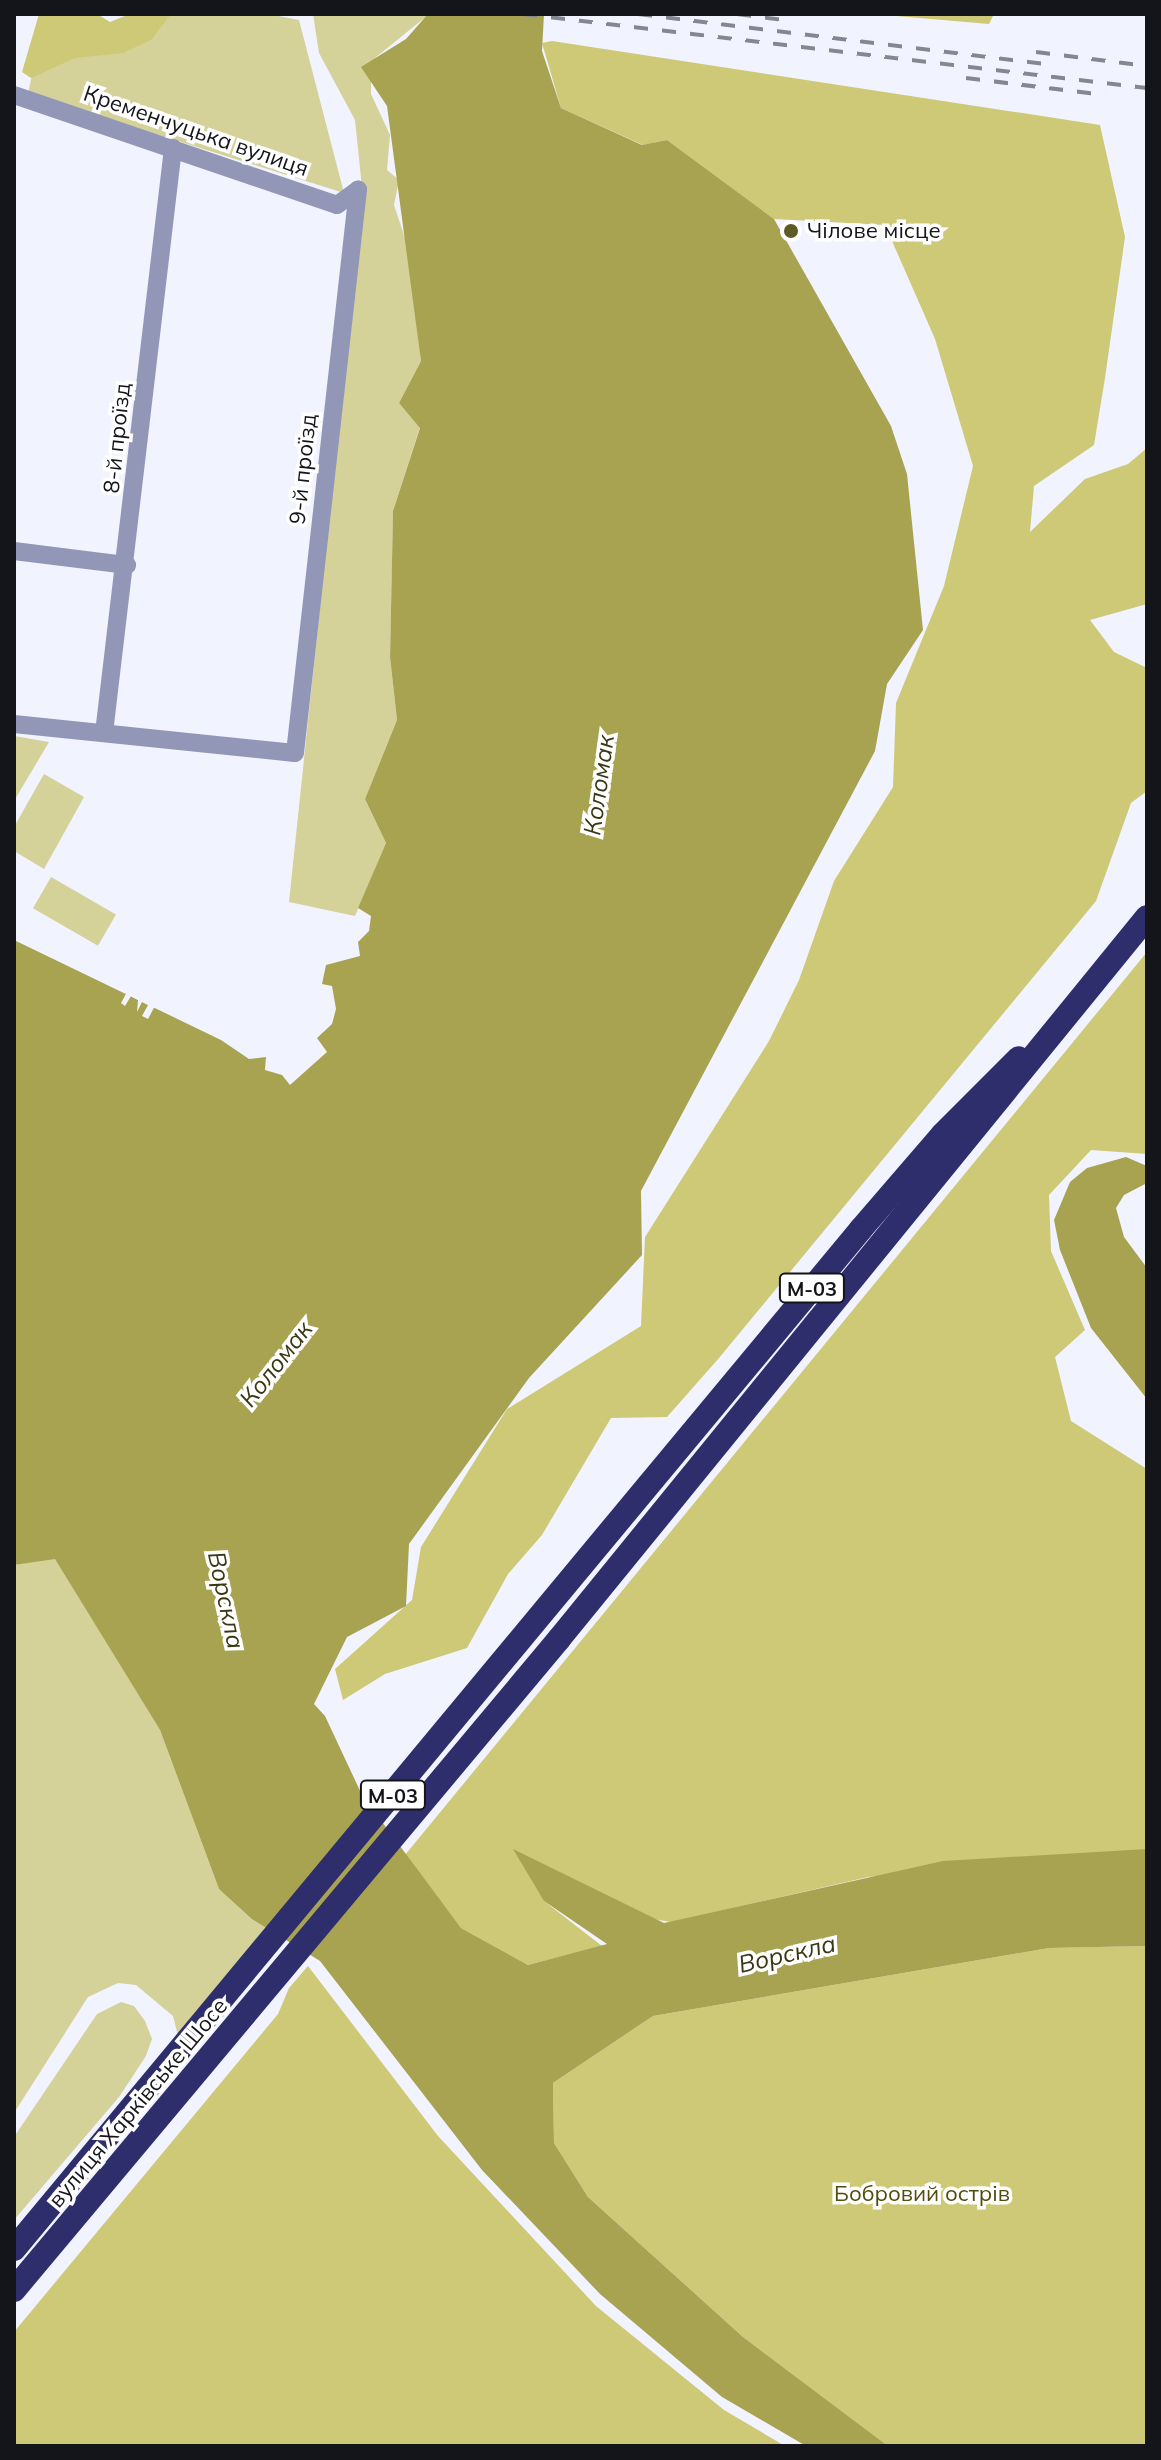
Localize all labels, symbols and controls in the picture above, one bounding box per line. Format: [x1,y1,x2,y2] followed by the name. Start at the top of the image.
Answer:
[80,80,312,182] street label: Кременчуцька вулиця
[807,218,941,244] place label: Чілове місце
[782,222,800,240] marker: Чілове місце
[98,381,136,495] street label: 8-й проїзд
[284,412,322,526] street label: 9-й проїзд
[578,733,620,837] water label: Коломак
[778,1272,846,1304] road number: М-03
[234,1315,318,1413] water label: Коломак
[202,1549,250,1651] water label: Ворскла
[359,1779,427,1811] road number: М-03
[736,1929,838,1979] water label: Ворскла
[43,1993,233,2213] street label: вулиця Харківське Шосе
[834,2181,1010,2207] park label: Бобровий острів

